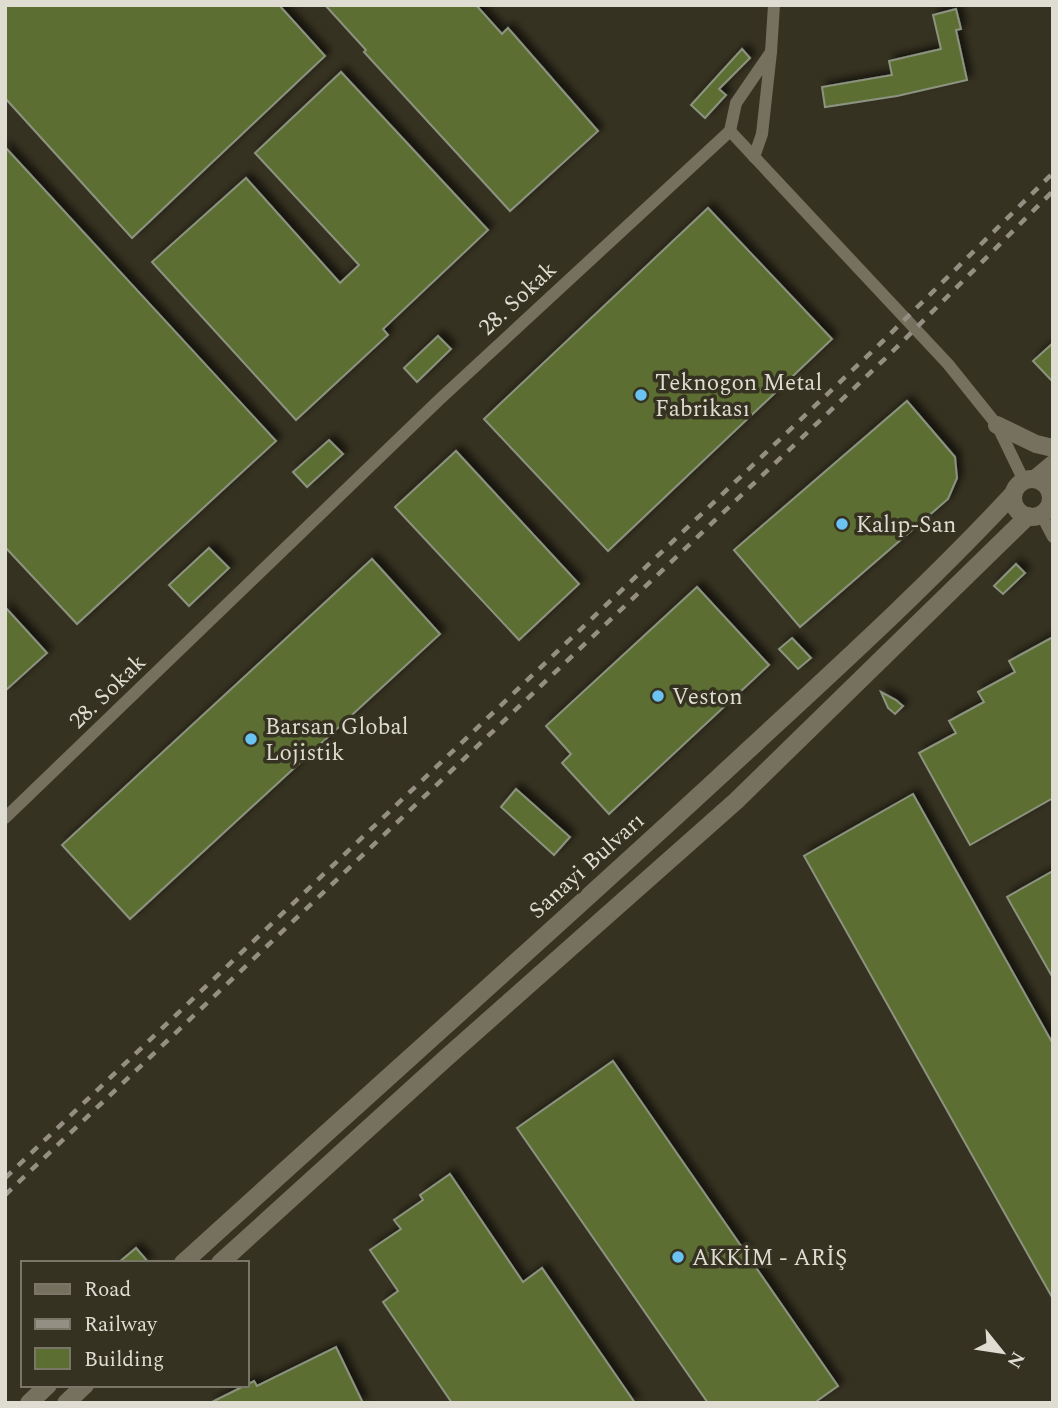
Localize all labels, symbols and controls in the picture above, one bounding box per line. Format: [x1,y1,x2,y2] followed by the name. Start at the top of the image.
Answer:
[471,253,565,345] street label: 28. Sokak
[655,366,822,427] place label: Teknogon Metal Fabrikası
[633,387,649,403] marker: Teknogon Metal Fabrikası
[856,508,956,543] place label: Kalıp-San
[834,516,850,532] marker: Kalıp-San
[61,646,155,738] street label: 28. Sokak
[672,680,743,715] place label: Veston
[650,688,666,704] marker: Veston
[265,710,408,771] place label: Barsan Global Lojistik
[243,731,259,747] marker: Barsan Global Lojistik
[521,804,653,928] street label: Sanayi Bulvarı
[692,1241,847,1276] place label: AKKİM - ARİŞ
[670,1249,686,1265] marker: AKKİM - ARİŞ
[21,1261,248,1387] legend
[84,1274,131,1306] text: Road
[84,1309,158,1341] text: Railway
[967,1317,1037,1387] north arrow
[84,1344,164,1376] text: Building
[999,1346,1032,1374] text: N

